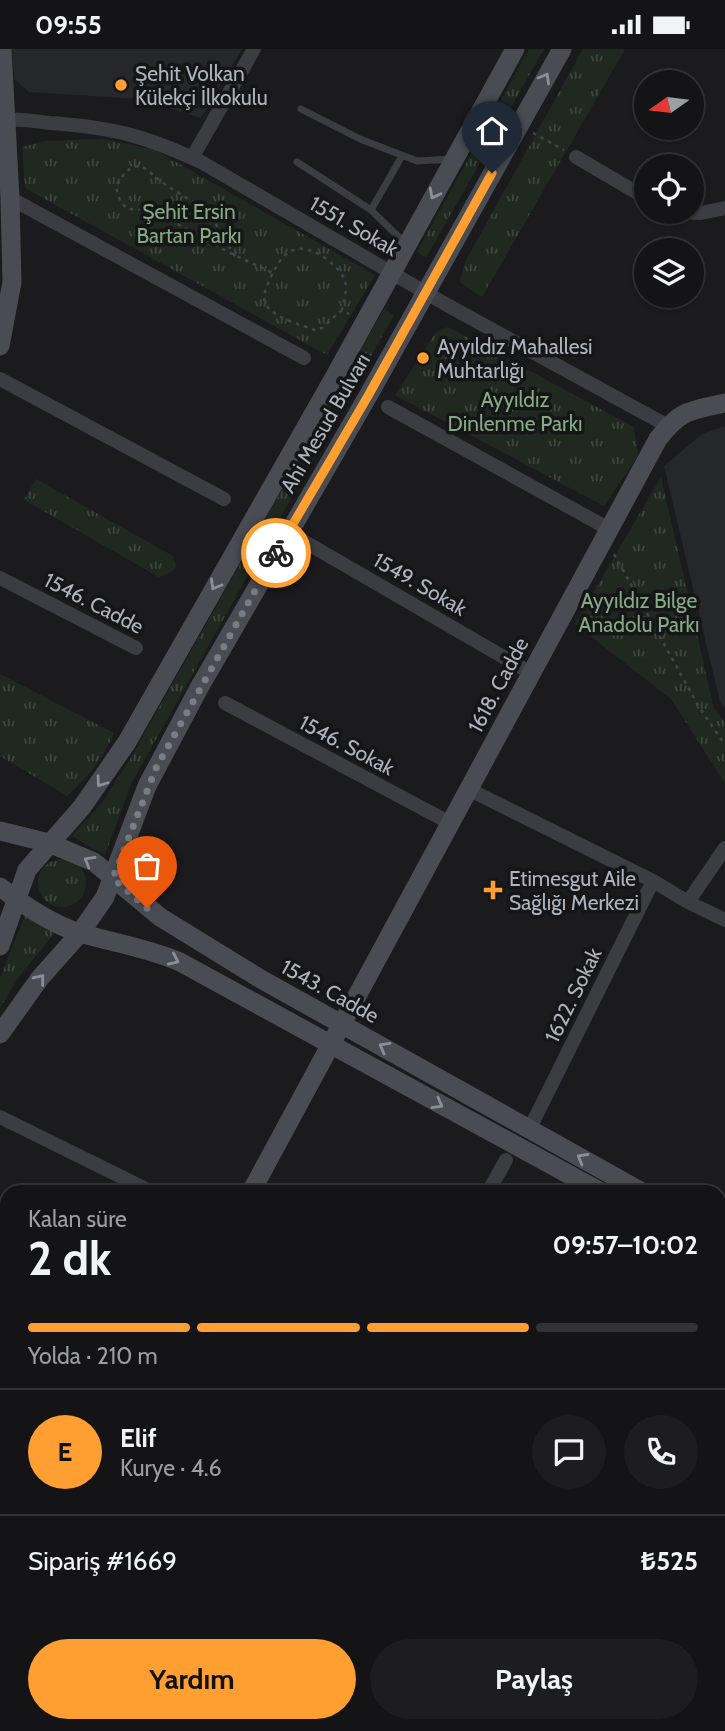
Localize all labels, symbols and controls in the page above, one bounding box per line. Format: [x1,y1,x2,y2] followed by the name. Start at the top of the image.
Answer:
[35,9,102,41] text: 09:55
[135,61,268,110] place label: Şehit Volkan Külekçi İlkokulu
[634,70,704,140] north arrow
[634,70,704,308] map controls
[537,73,550,86] one-way arrow
[113,77,129,93] marker: Şehit Volkan Külekçi İlkokulu
[462,101,522,173] pin
[473,112,511,150] icon: home
[634,154,704,224] button: locate
[429,187,442,199] one-way arrow
[305,191,403,262] street label: 1551. Sokak
[136,199,242,248] park label: Şehit Ersin Bartan Parkı
[634,238,704,308] button: layers
[437,334,593,383] place label: Ayyıldız Mahallesi Muhtarlığı
[275,349,375,497] street label: Ahi Mesud Bulvarı
[415,350,431,366] marker: Ayyıldız Mahallesi Muhtarlığı
[448,387,583,436] park label: Ayyıldız Dinlenme Parkı
[241,518,311,588] courier
[257,534,295,572] icon: bike
[369,547,472,621] street label: 1549. Sokak
[40,567,148,639] street label: 1546. Cadde
[210,578,223,591] one-way arrow
[579,588,699,637] park label: Ayyıldız Bilge Anadolu Parkı
[462,633,534,737] street label: 1618. Cadde
[295,710,399,781] street label: 1546. Sokak
[97,774,109,787] one-way arrow
[117,836,177,908] pin
[128,847,166,885] icon: bag
[83,856,96,869] one-way arrow
[509,866,639,915] place label: Etimesgut Aile Sağlığı Merkezi
[483,880,503,900] marker: Etimesgut Aile Sağlığı Merkezi
[539,943,607,1047] street label: 1622. Sokak
[167,952,179,966] one-way arrow
[277,954,383,1028] street label: 1543. Cadde
[31,974,44,986] one-way arrow
[378,1042,391,1055] one-way arrow
[431,1096,443,1109] one-way arrow
[577,1153,590,1166] one-way arrow
[28,1205,127,1233] text: Kalan süre
[553,1229,698,1261] text: 09:57–10:02
[28,1231,111,1287] text: 2 dk
[28,1342,158,1370] text: Yolda · 210 m
[532,1415,606,1489] button: chat
[624,1415,698,1489] button: phone
[120,1422,157,1454] text: Elif
[58,1436,72,1468] text: E
[120,1454,222,1482] text: Kurye · 4.6
[28,1545,177,1577] text: Sipariş #1669
[641,1545,698,1577] text: ₺525
[28,1639,356,1719] button: Yardım
[370,1639,698,1719] button: Paylaş

